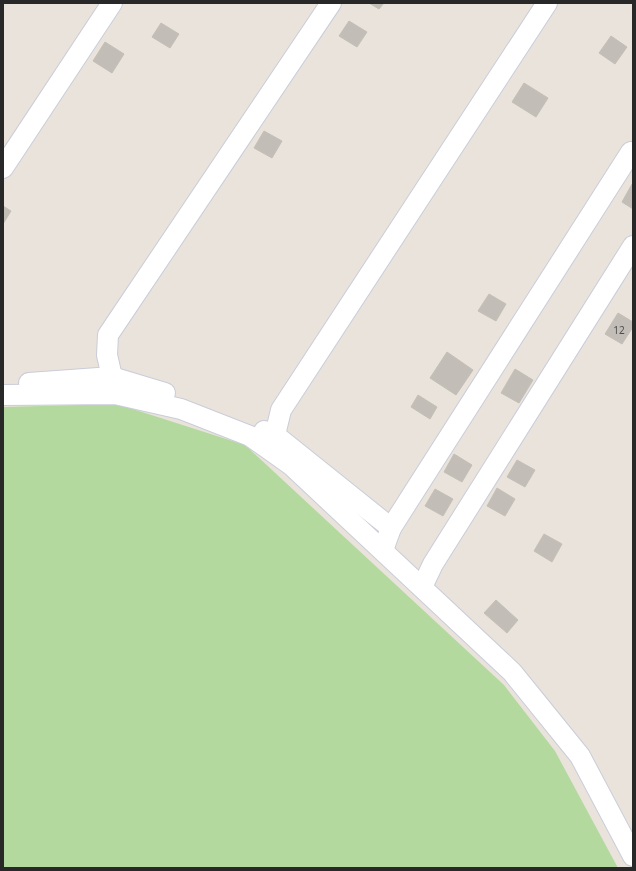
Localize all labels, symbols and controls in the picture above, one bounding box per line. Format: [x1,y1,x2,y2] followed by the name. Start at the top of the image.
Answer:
[613,323,625,337] house number: 12

